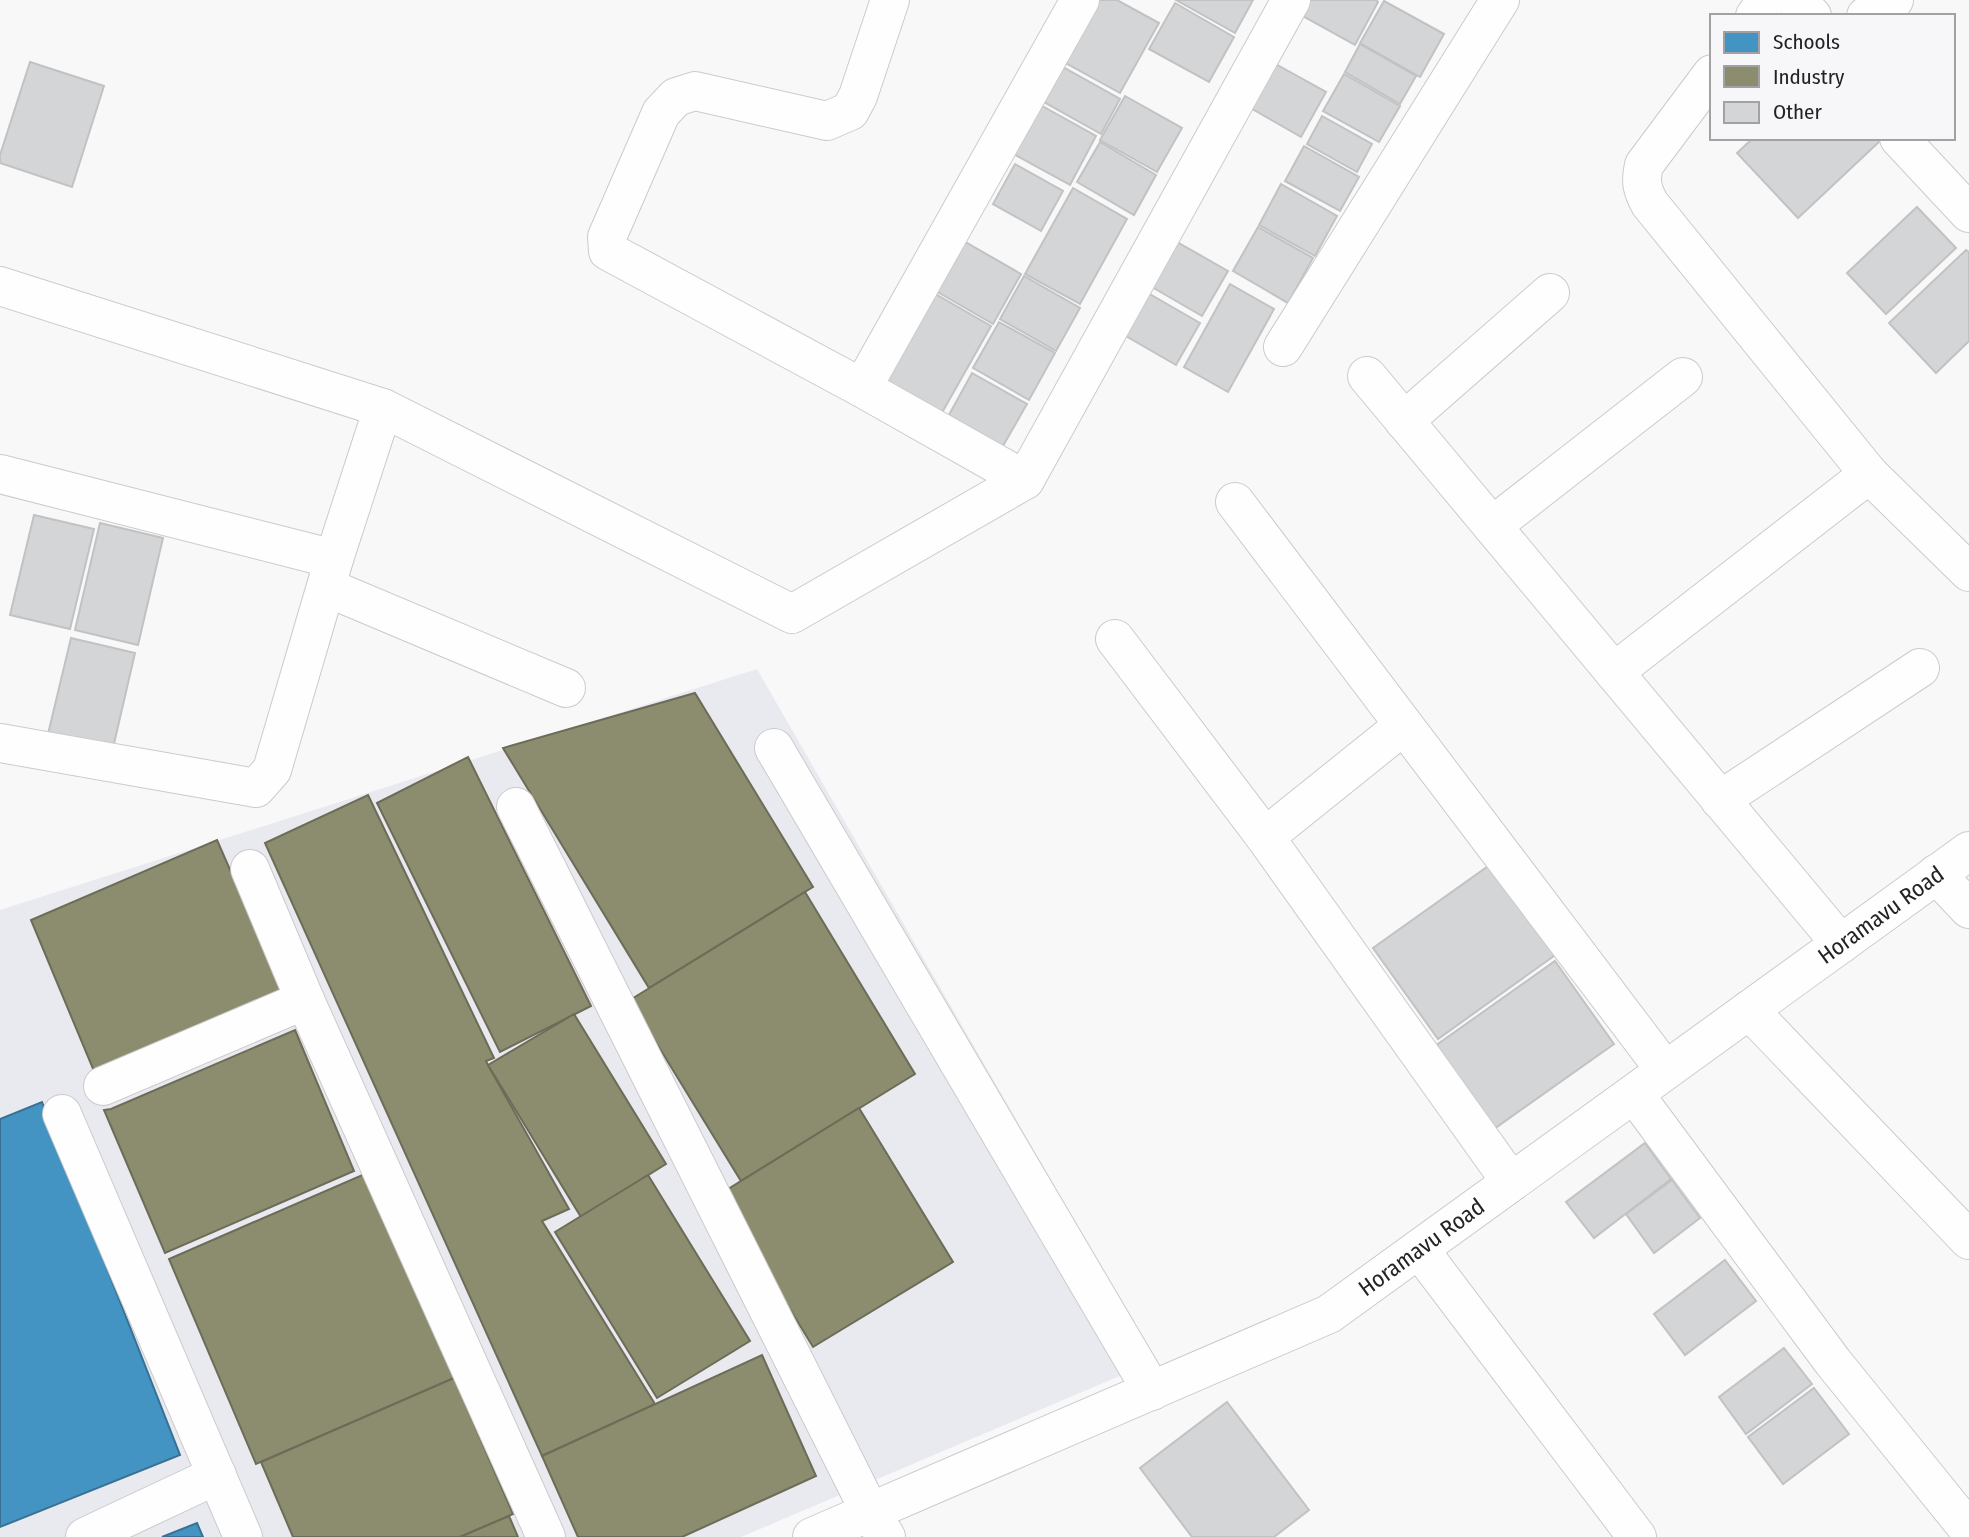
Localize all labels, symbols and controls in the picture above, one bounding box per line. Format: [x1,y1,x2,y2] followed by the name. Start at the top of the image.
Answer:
[1710,14,1955,140] legend
[1773,29,1840,55] text: Schools
[1773,64,1845,90] text: Industry
[1773,99,1822,125] text: Other
[1812,860,1949,970] street label: Horamavu Road
[1353,1192,1490,1302] street label: Horamavu Road

